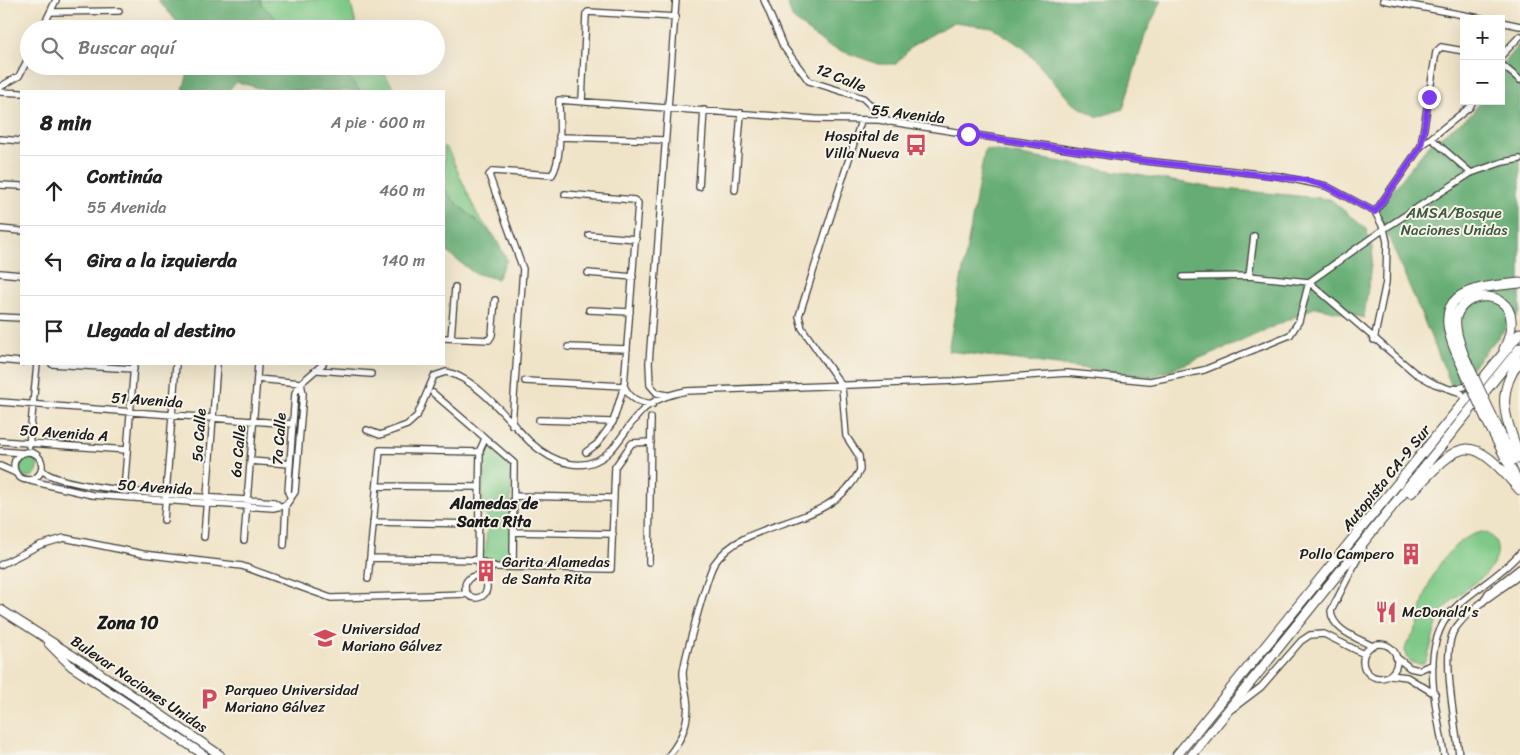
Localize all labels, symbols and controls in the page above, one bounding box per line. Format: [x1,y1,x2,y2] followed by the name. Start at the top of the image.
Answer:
[1460,15,1505,105] map controls
[1460,15,1505,60] button: +
[20,20,445,75] search box
[78,31,175,64] text: Buscar aquí
[38,34,66,62] icon: search
[812,56,870,100] street label: 12 Calle
[1460,60,1505,105] button: −
[1418,86,1441,109] route end
[869,97,947,131] street label: 55 Avenida
[40,104,91,142] text: 8 min
[331,108,425,137] text: A pie · 600 m
[824,123,899,166] place label: Hospital de Villa Nueva
[957,123,980,146] route start
[903,132,929,158] bus stop icon: Hospital de Villa Nueva
[87,160,162,193] text: Continúa
[379,176,425,205] text: 460 m
[40,177,68,205] icon: ahead
[87,193,166,222] text: 55 Avenida
[1401,200,1508,243] park label: AMSA/Bosque Naciones Unidas
[87,244,237,277] text: Gira a la izquierda
[382,246,425,275] text: 140 m
[40,247,68,275] icon: left
[87,314,236,347] text: Llegada al destino
[40,317,68,345] icon: arrive
[110,385,184,416] street label: 51 Avenida
[184,408,214,462] street label: 5a Calle
[264,412,294,466] street label: 7a Calle
[19,417,109,449] street label: 50 Avenida A
[1334,418,1438,538] street label: Autopista CA-9 Sur
[223,424,253,478] street label: 6a Calle
[117,471,194,503] street label: 50 Avenida
[449,489,539,536] district label: Alamedas de Santa Rita
[1299,541,1394,567] place label: Pollo Campero
[1398,541,1424,567] building icon: Pollo Campero
[502,549,610,592] place label: Garita Alamedas de Santa Rita
[473,558,499,584] building icon: Garita Alamedas de Santa Rita
[1373,599,1399,625] restaurant icon: McDonald's
[1402,599,1479,625] place label: McDonald's
[96,607,159,639] district label: Zona 10
[342,616,443,659] place label: Universidad Mariano Gálvez
[312,625,338,651] school or university icon: Universidad Mariano Gálvez
[65,628,214,740] street label: Bulevar Naciones Unidas
[225,677,359,720] place label: Parqueo Universidad Mariano Gálvez
[196,686,222,712] parking icon: Parqueo Universidad Mariano Gálvez

